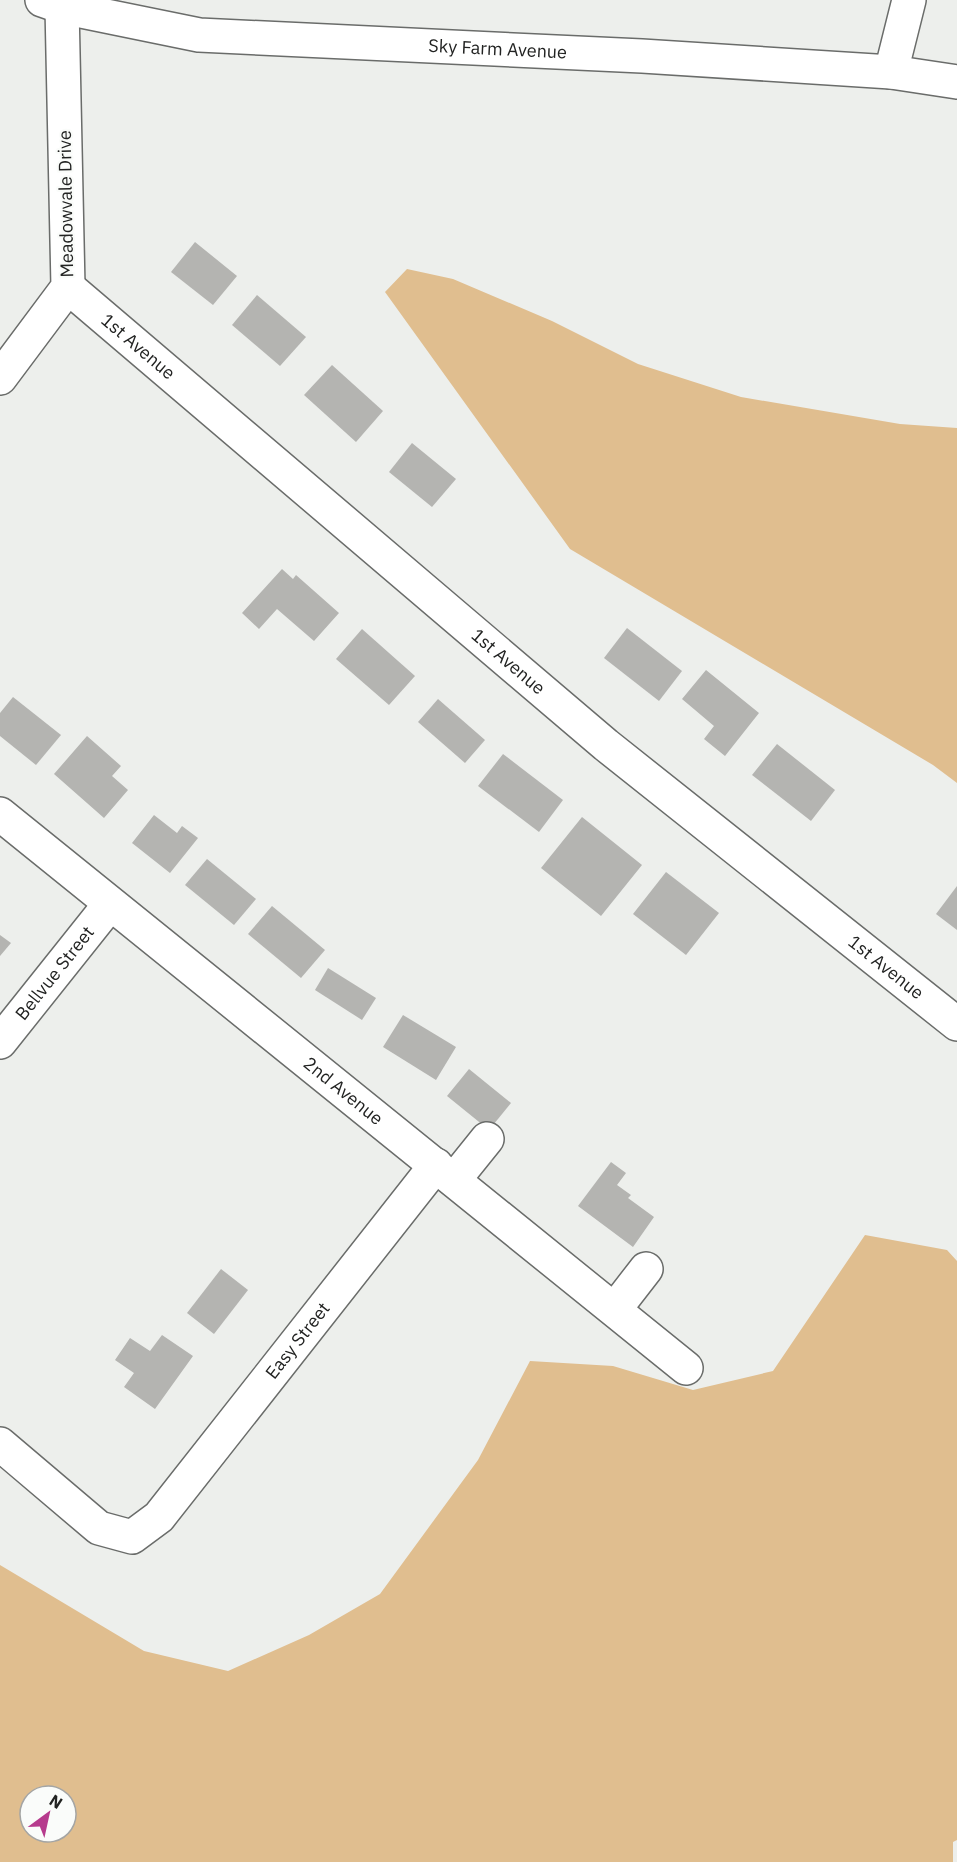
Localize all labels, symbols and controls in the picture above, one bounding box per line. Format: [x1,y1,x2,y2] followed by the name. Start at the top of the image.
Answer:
[428,34,568,63] street label: Sky Farm Avenue
[53,130,78,278] street label: Meadowvale Drive
[97,308,180,384] street label: 1st Avenue
[467,623,550,699] street label: 1st Avenue
[10,921,99,1025] street label: Bellvue Street
[844,930,929,1004] street label: 1st Avenue
[299,1052,388,1130] street label: 2nd Avenue
[260,1297,335,1383] street label: Easy Street
[18,1784,78,1844] north arrow
[46,1790,66,1813] text: N

